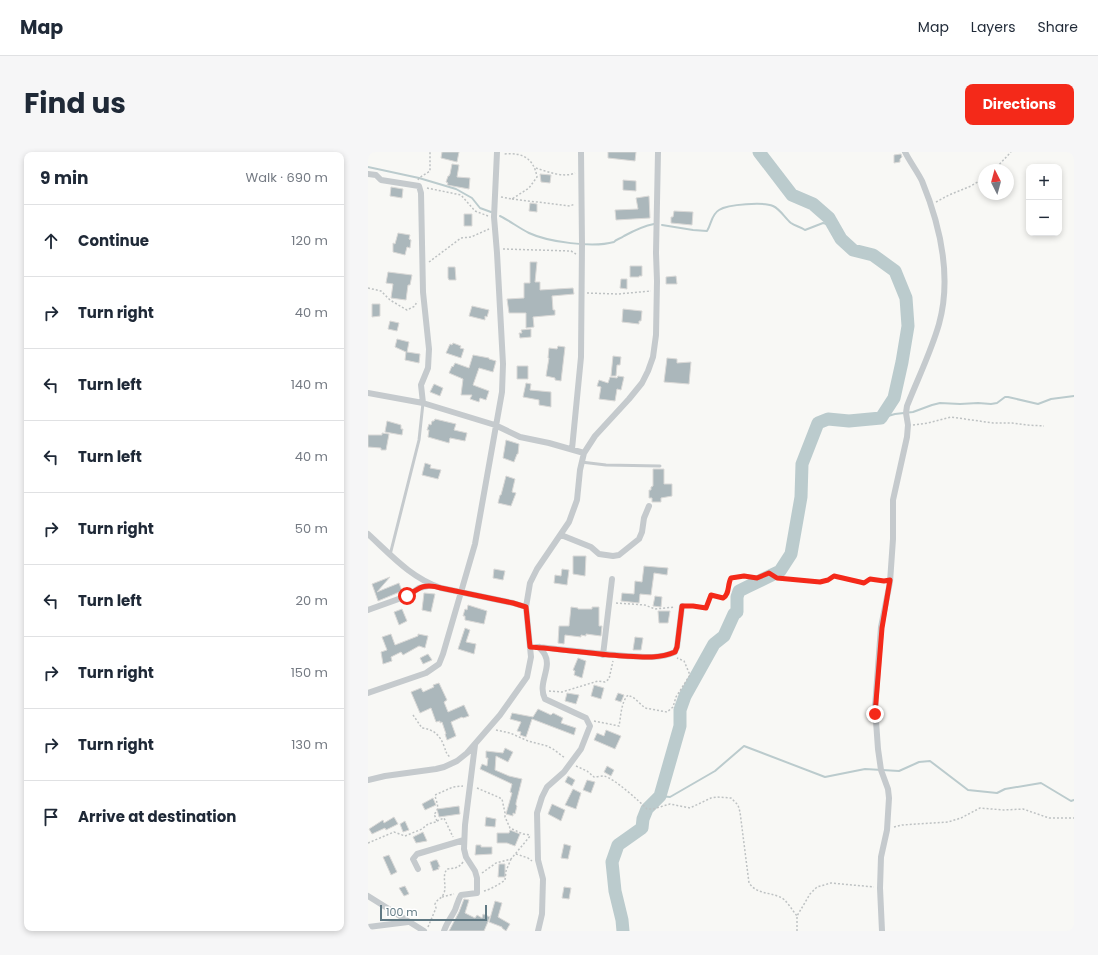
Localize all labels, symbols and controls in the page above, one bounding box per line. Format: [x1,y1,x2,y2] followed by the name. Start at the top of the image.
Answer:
[20,14,63,41] text: Map
[918,17,949,37] text: Map
[971,17,1015,37] text: Layers
[1037,17,1078,37] text: Share
[24,84,126,123] text: Find us
[965,84,1074,125] button: Directions
[978,164,1014,200] north arrow
[1026,164,1062,236] map controls
[1026,164,1062,200] button: +
[40,166,89,190] text: 9 min
[245,168,328,187] text: Walk · 690 m
[1026,200,1062,236] button: −
[40,230,62,252] icon: ahead
[78,230,149,251] text: Continue
[291,231,328,250] text: 120 m
[40,302,62,324] icon: right
[78,302,154,323] text: Turn right
[295,303,328,322] text: 40 m
[40,374,62,396] icon: left
[78,374,142,395] text: Turn left
[291,375,328,394] text: 140 m
[40,446,62,468] icon: left
[78,446,142,467] text: Turn left
[295,447,328,466] text: 40 m
[40,518,62,540] icon: right
[78,518,154,539] text: Turn right
[295,519,328,538] text: 50 m
[398,587,416,605] route start
[40,590,62,612] icon: left
[78,590,142,611] text: Turn left
[295,591,328,610] text: 20 m
[40,662,62,684] icon: right
[78,662,154,683] text: Turn right
[291,663,328,682] text: 150 m
[866,705,884,723] route end
[40,734,62,756] icon: right
[78,734,154,755] text: Turn right
[291,735,328,754] text: 130 m
[40,806,62,828] icon: arrive
[78,806,236,827] text: Arrive at destination
[380,903,487,922] scale bar
[386,904,418,920] text: 100 m

